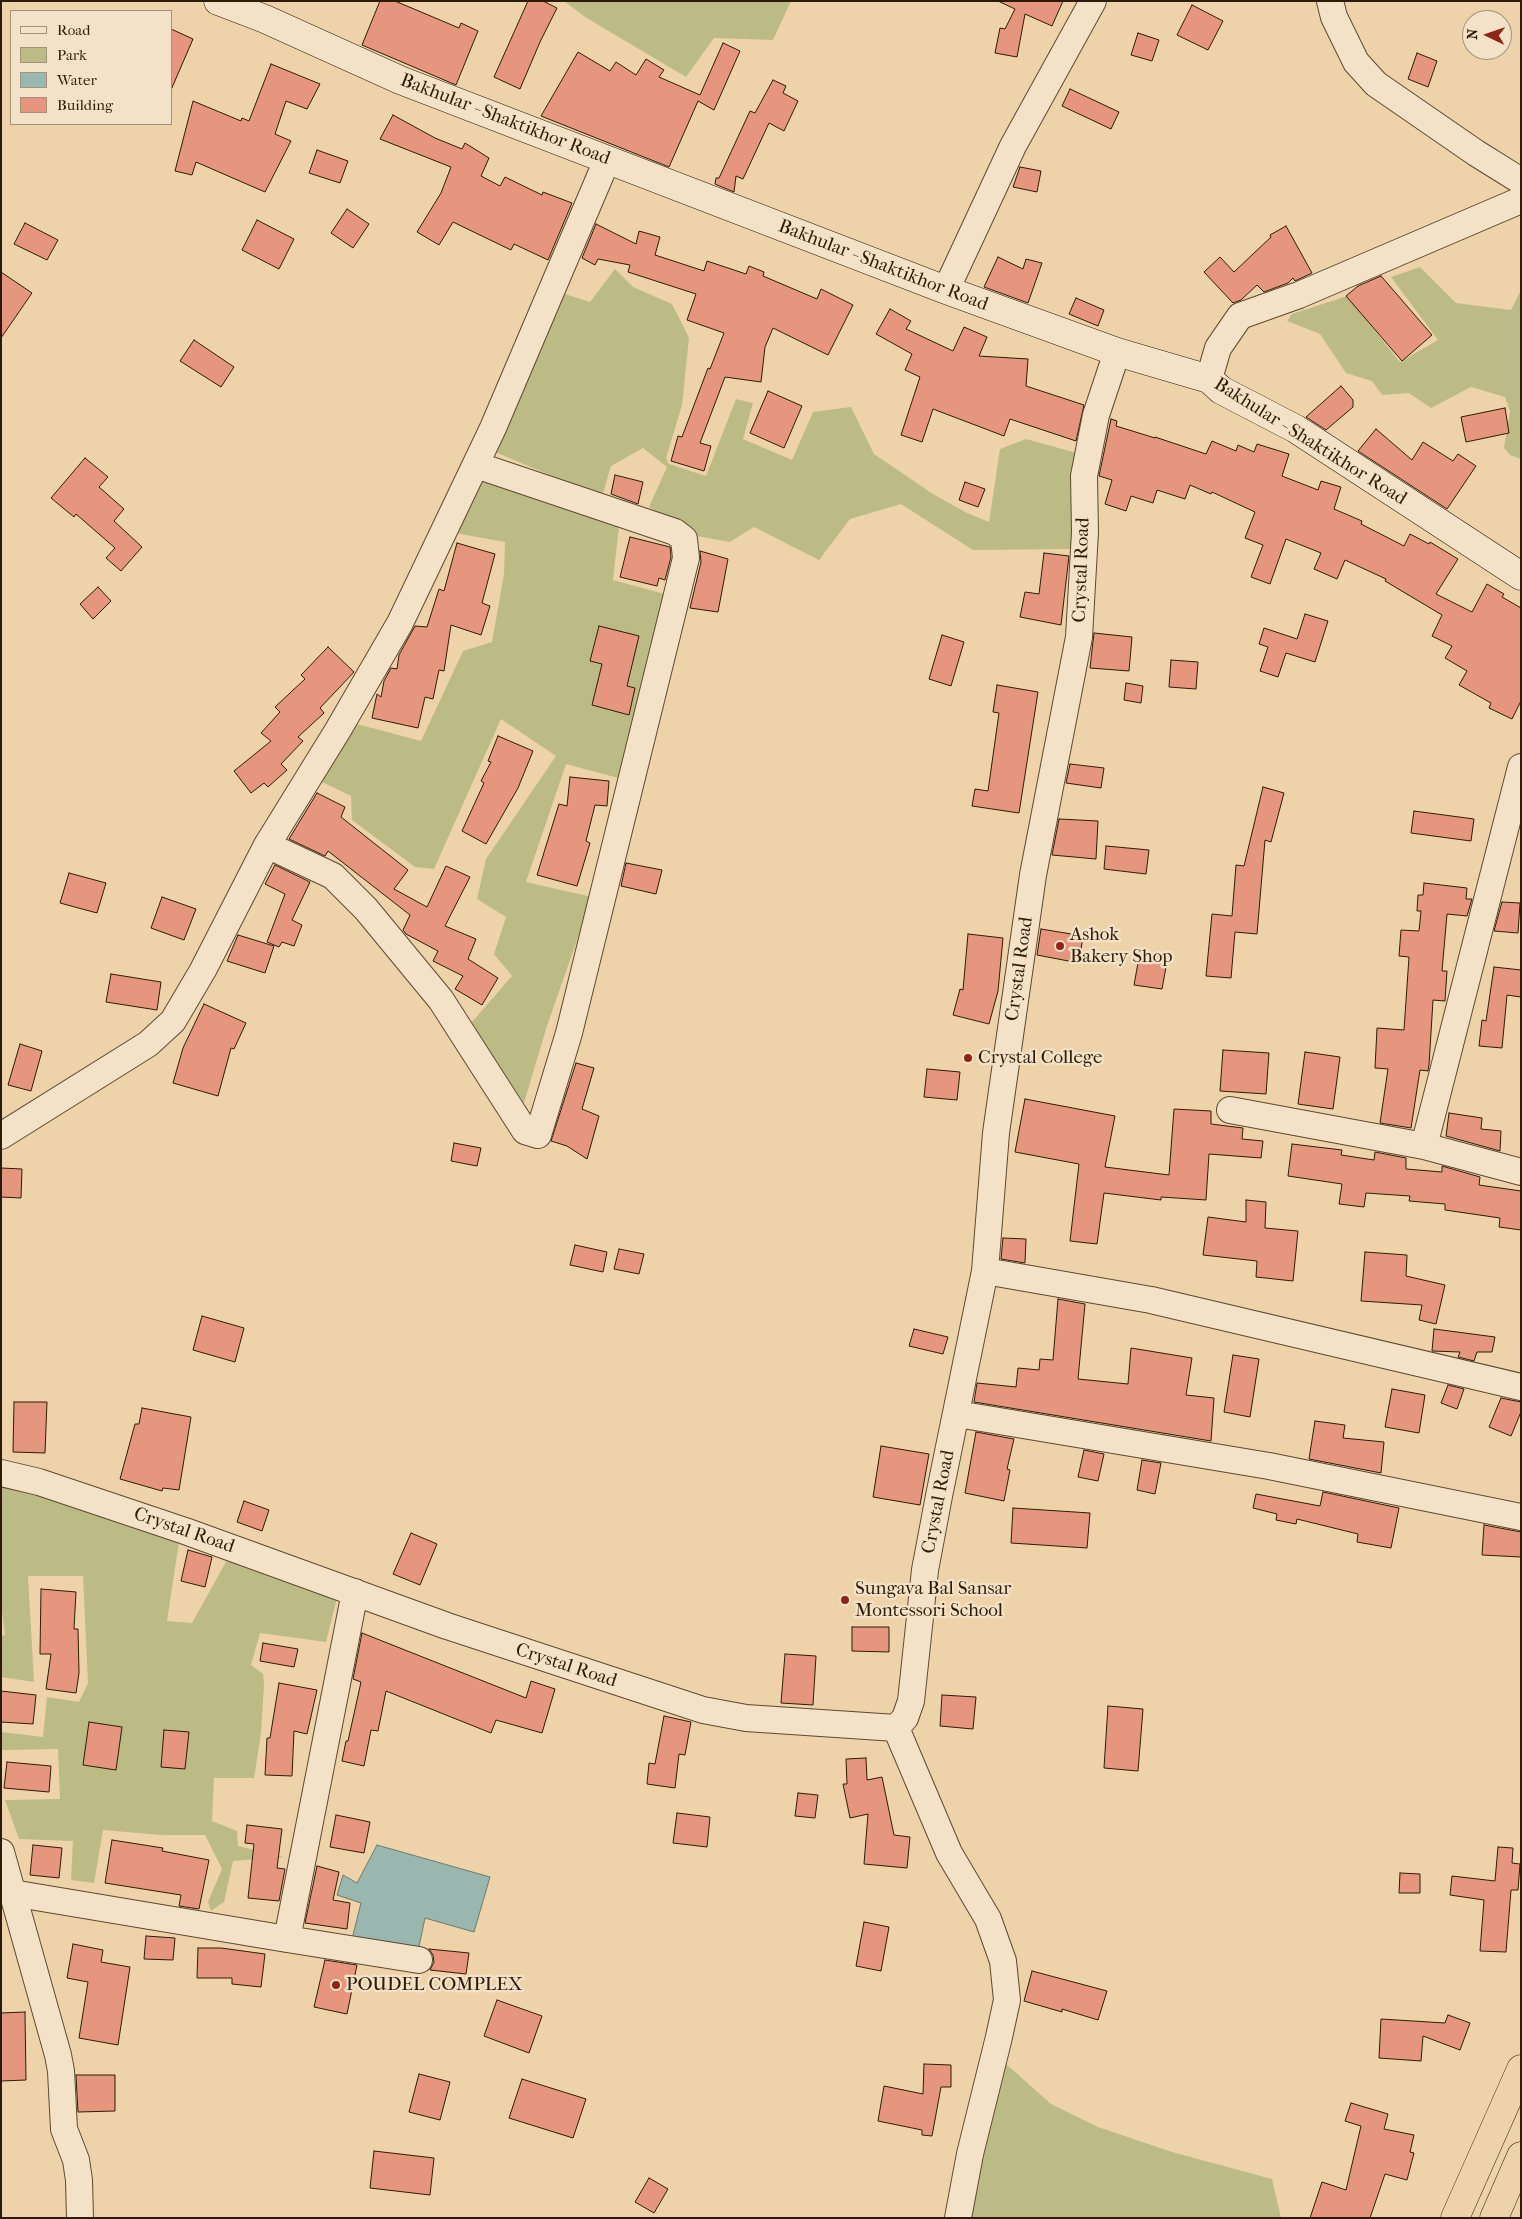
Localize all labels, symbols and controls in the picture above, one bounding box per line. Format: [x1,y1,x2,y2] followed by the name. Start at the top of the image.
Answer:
[10,10,172,125] legend
[1462,10,1512,60] north arrow
[57,21,90,39] text: Road
[1464,28,1481,40] text: N
[57,46,87,64] text: Park
[397,69,613,171] street label: Bakhular - Shaktikhor Road
[57,71,97,89] text: Water
[57,96,113,114] text: Building
[775,215,991,317] street label: Bakhular - Shaktikhor Road
[1209,373,1411,511] street label: Bakhular - Shaktikhor Road
[1069,517,1095,623] street label: Crystal Road
[1001,915,1039,1023] street label: Crystal Road
[1070,924,1173,968] place label: Ashok Bakery Shop
[1054,940,1066,952] marker: Ashok Bakery Shop
[978,1047,1102,1069] place label: Crystal College
[962,1052,974,1064] marker: Crystal College
[918,1448,960,1556] street label: Crystal Road
[131,1503,237,1559] street label: Crystal Road
[855,1578,1011,1622] place label: Sungava Bal Sansar Montessori School
[839,1594,851,1606] marker: Sungava Bal Sansar Montessori School
[513,1639,619,1693] street label: Crystal Road
[346,1974,523,1996] place label: POUDEL COMPLEX
[330,1979,342,1991] marker: POUDEL COMPLEX

